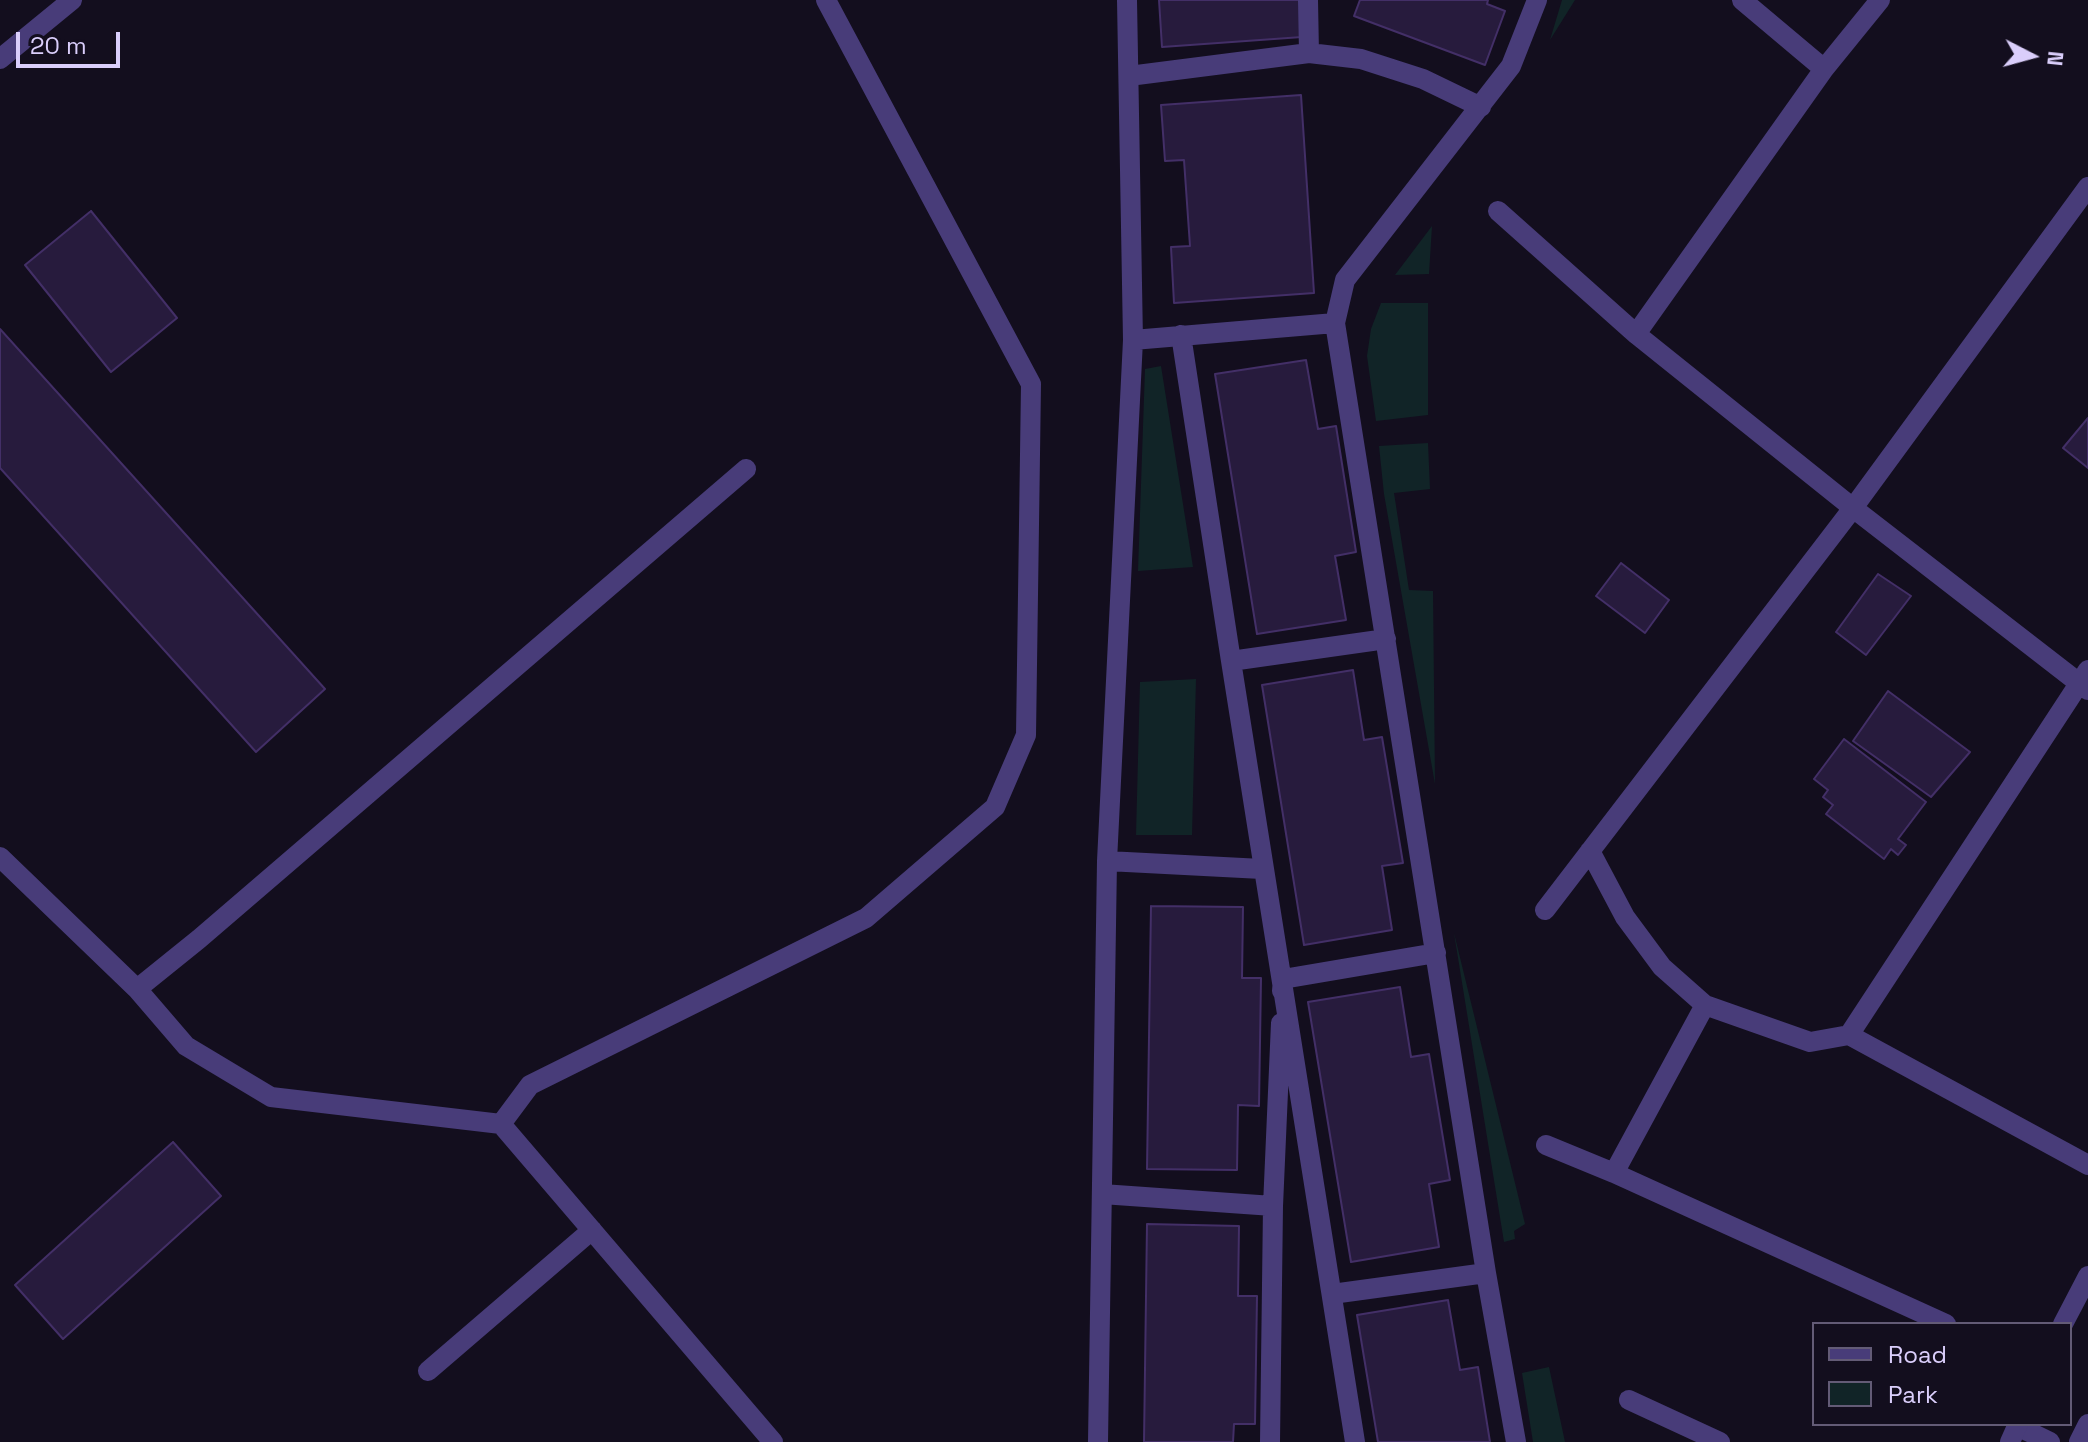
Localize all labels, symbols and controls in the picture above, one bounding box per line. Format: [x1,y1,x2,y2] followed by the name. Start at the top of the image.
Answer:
[20,16,124,66] scale bar
[1992,16,2072,96] north arrow
[30,30,87,61] text: 20 m
[2041,50,2071,67] text: N
[1812,1322,2072,1426] legend
[1888,1339,1947,1370] text: Road
[1888,1379,1938,1410] text: Park

